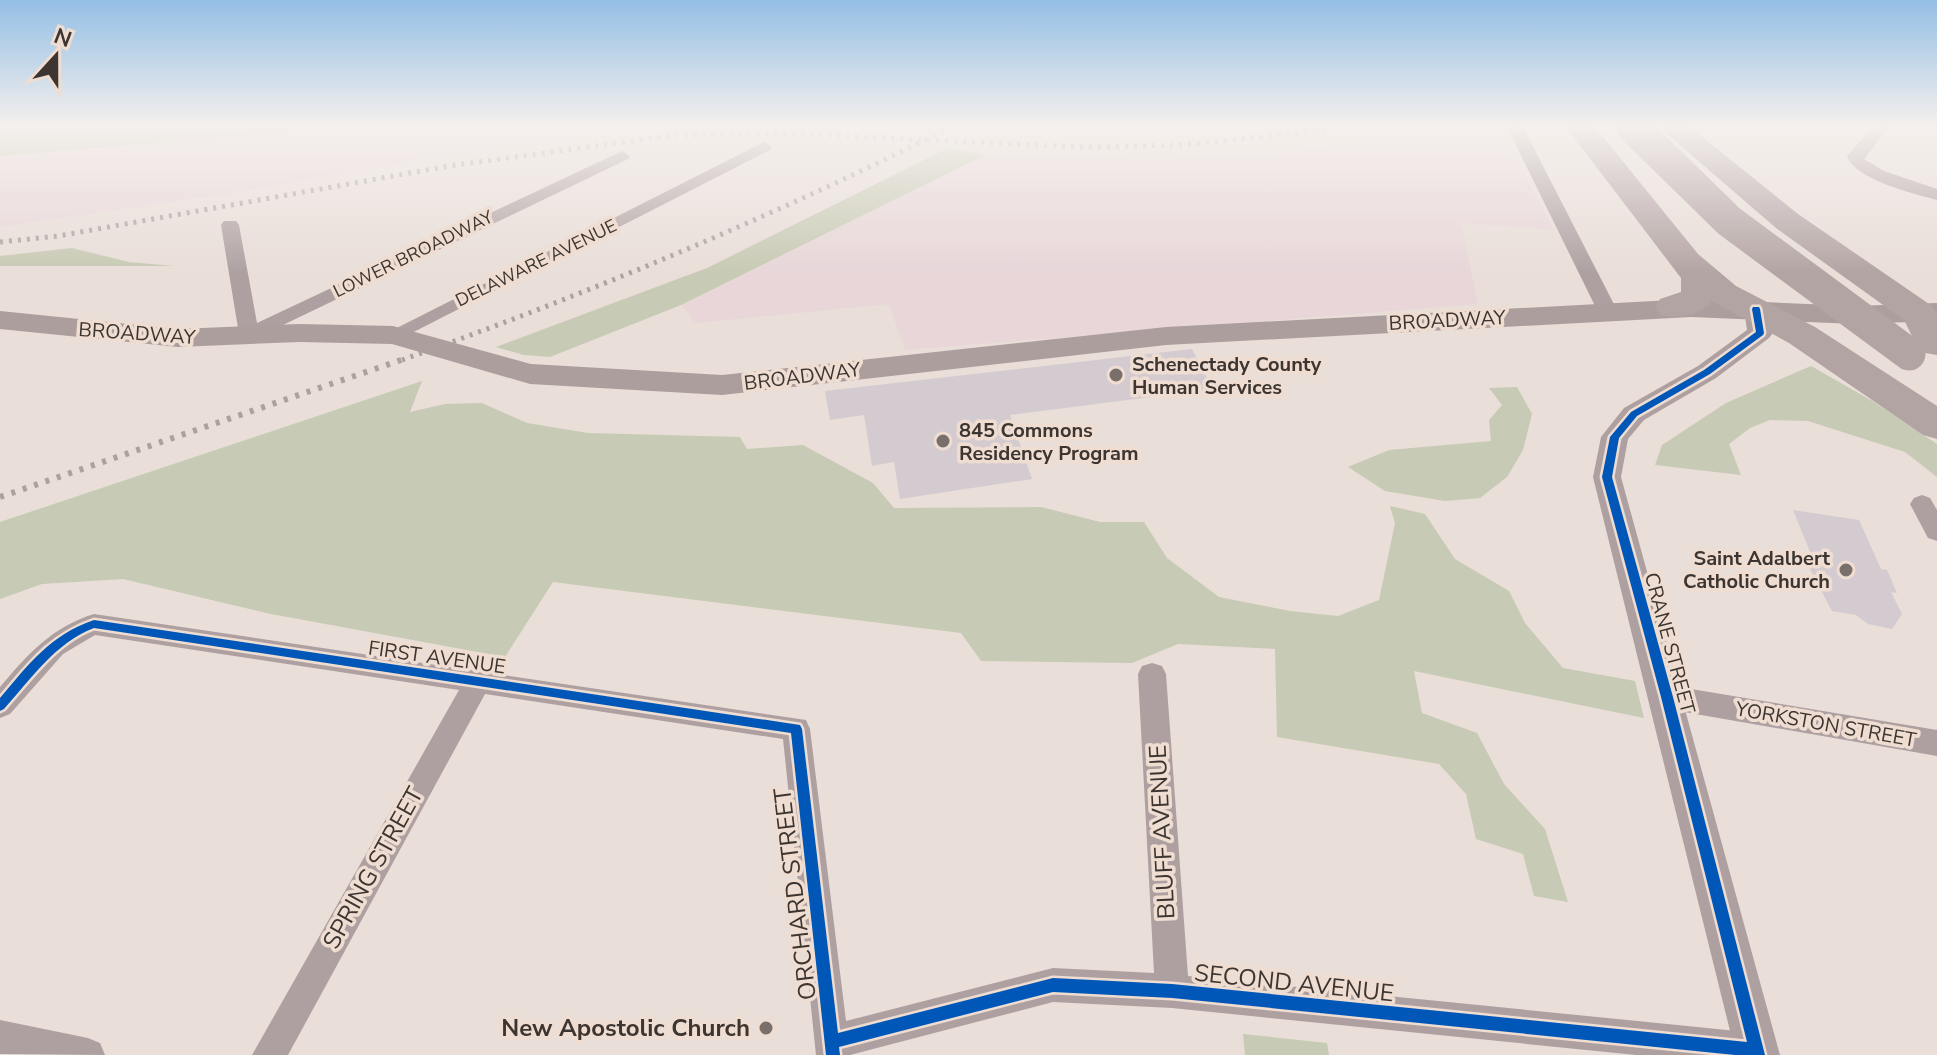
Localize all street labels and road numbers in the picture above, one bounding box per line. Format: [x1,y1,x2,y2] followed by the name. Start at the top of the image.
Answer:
[329,205,497,303] street label: LOWER BROADWAY
[451,214,621,312] street label: DELAWARE AVENUE
[1388,304,1507,337] street label: BROADWAY
[78,316,197,351] street label: BROADWAY
[742,356,863,397] street label: BROADWAY
[1638,569,1701,717] street label: CRANE STREET
[366,634,507,681] street label: FIRST AVENUE
[1733,695,1918,754] street label: YORKSTON STREET
[1141,744,1183,920] street label: BLUFF AVENUE
[315,781,431,955] street label: SPRING STREET
[766,786,824,1002] street label: ORCHARD STREET
[1193,957,1395,1009] street label: SECOND AVENUE

